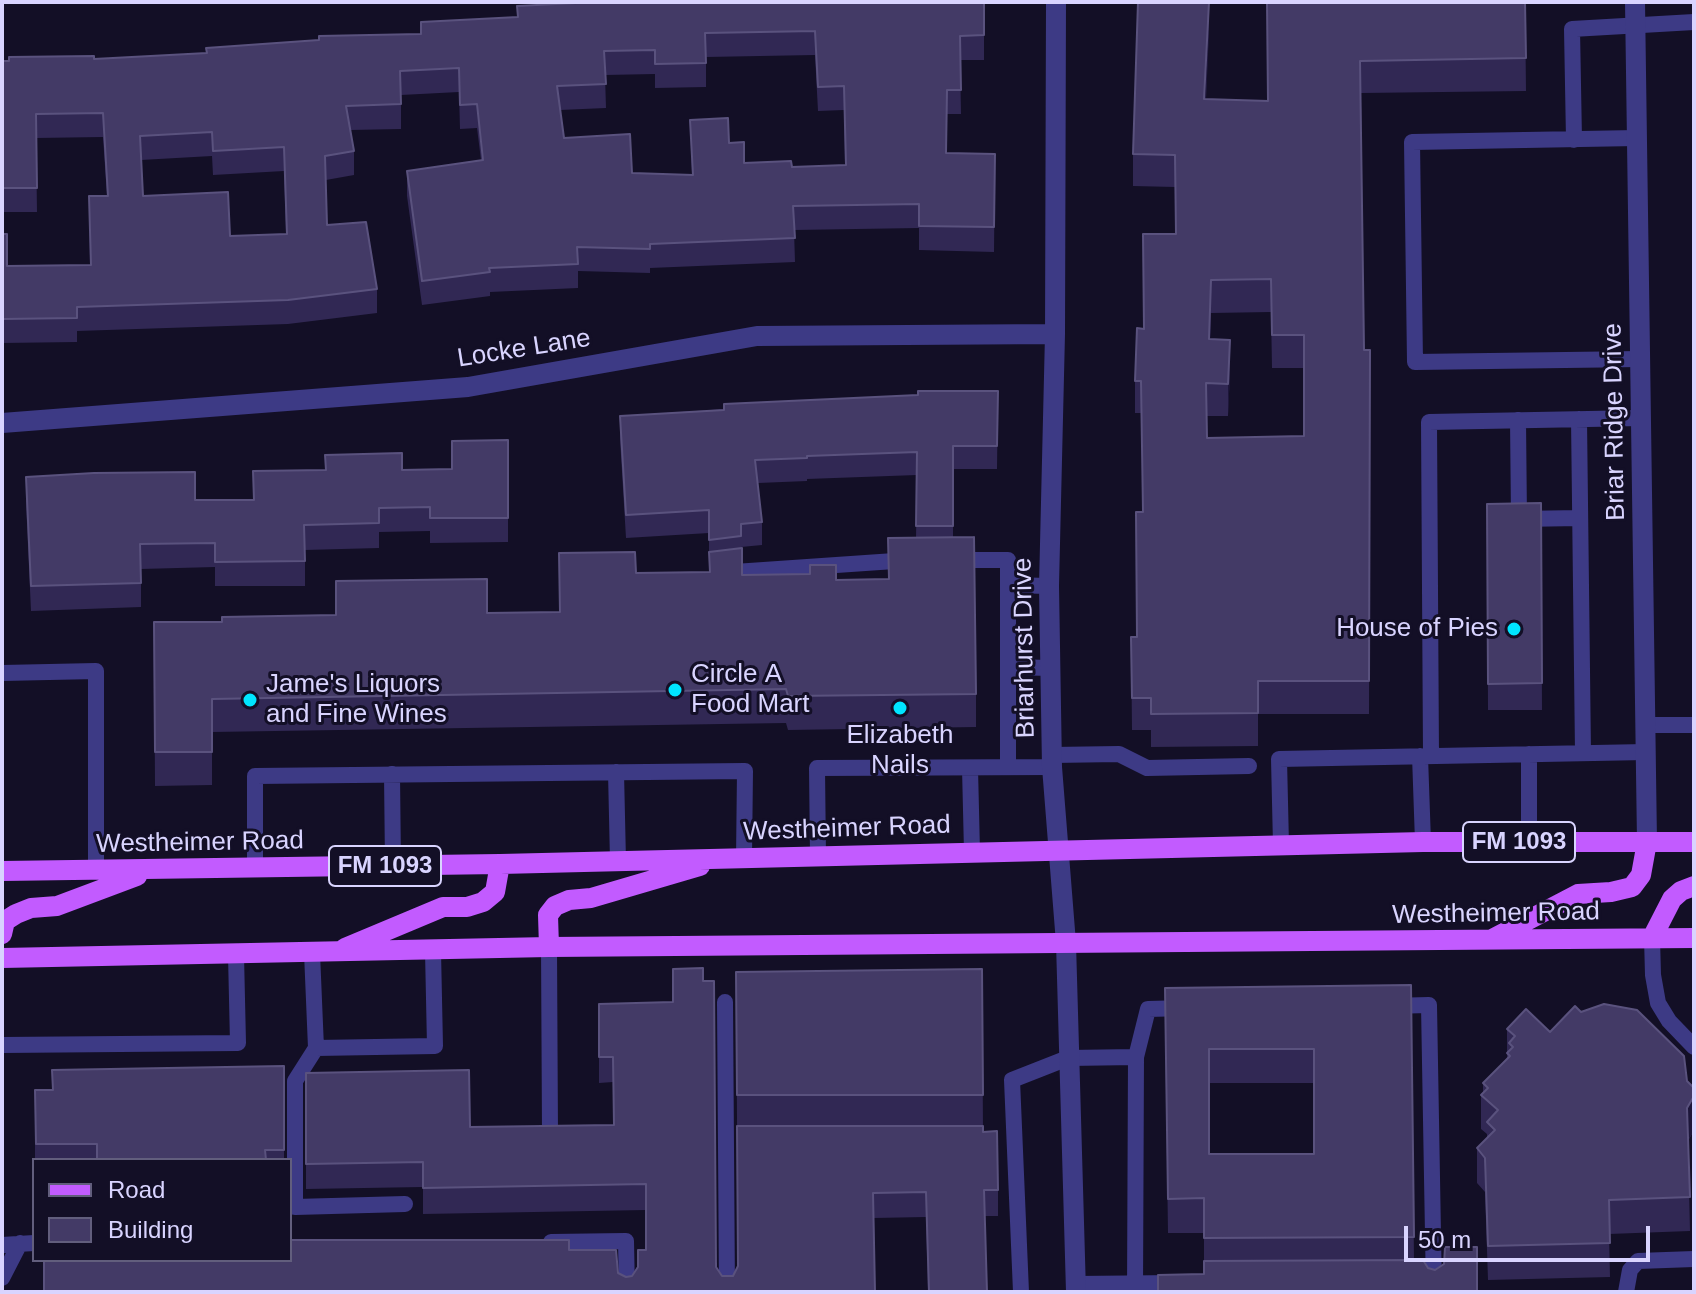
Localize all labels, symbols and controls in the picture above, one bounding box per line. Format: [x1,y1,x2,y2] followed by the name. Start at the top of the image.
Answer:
[455,323,593,375] street label: Locke Lane
[1598,323,1632,521] street label: Briar Ridge Drive
[1008,557,1042,739] street label: Briarhurst Drive
[1336,613,1498,645] place label: House of Pies
[1505,620,1523,638] marker: House of Pies
[691,659,809,720] place label: Circle A Food Mart
[266,669,447,730] place label: Jame's Liquors and Fine Wines
[666,681,684,699] marker: Circle A Food Mart
[241,691,259,709] marker: Jame's Liquors and Fine Wines
[891,699,909,717] marker: Elizabeth Nails
[847,720,953,782] place label: Elizabeth Nails
[743,810,951,848] street label: Westheimer Road
[1463,822,1575,862] road number: FM 1093
[96,826,304,860] street label: Westheimer Road
[329,846,441,886] road number: FM 1093
[1392,897,1600,931] street label: Westheimer Road
[32,1158,292,1262] legend
[108,1176,165,1203] text: Road
[1408,1210,1654,1260] scale bar
[108,1216,193,1243] text: Building
[1418,1226,1471,1253] text: 50 m

